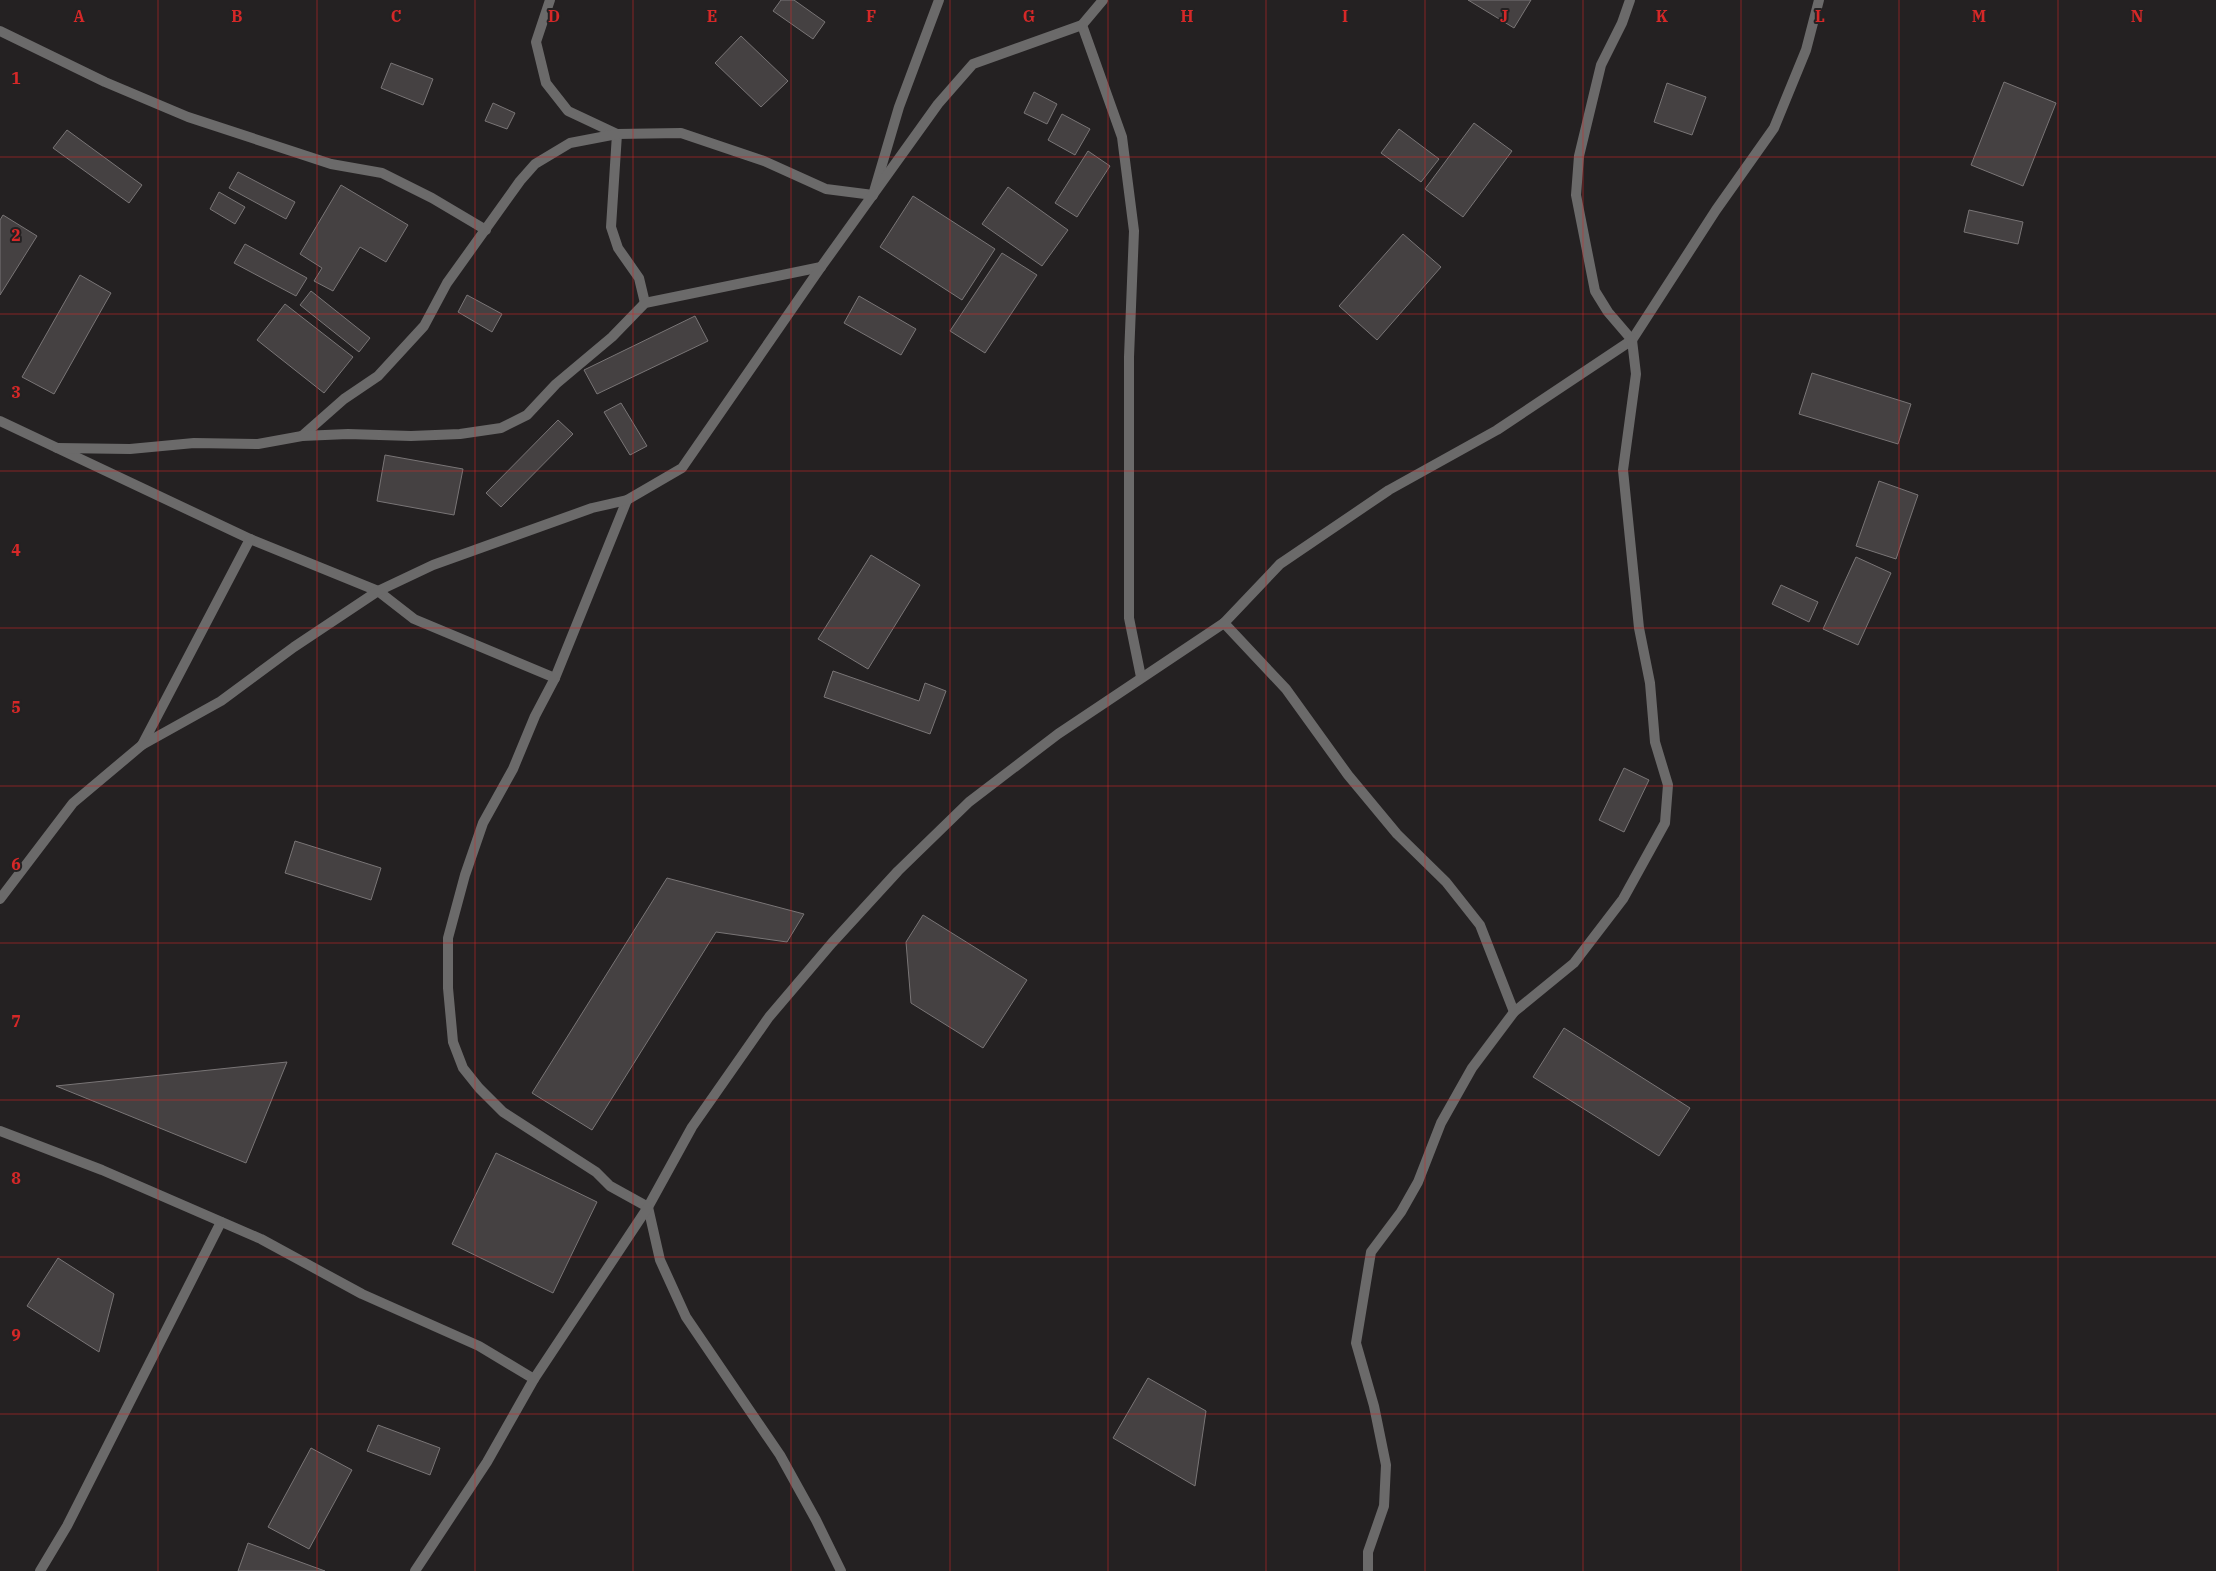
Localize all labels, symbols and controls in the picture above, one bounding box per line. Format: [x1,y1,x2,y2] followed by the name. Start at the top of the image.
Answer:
[73,6,85,26] text: A
[231,6,243,26] text: B
[391,6,401,26] text: C
[548,6,560,26] text: D
[707,6,717,26] text: E
[866,6,876,26] text: F
[1023,6,1035,26] text: G
[1181,6,1194,26] text: H
[1342,6,1348,26] text: I
[1500,6,1508,26] text: J
[1656,6,1669,26] text: K
[1815,6,1825,26] text: L
[1972,6,1986,26] text: M
[2131,6,2143,26] text: N
[11,68,21,88] text: 1
[11,225,21,245] text: 2
[11,382,21,402] text: 3
[11,540,21,560] text: 4
[11,697,21,717] text: 5
[11,854,21,874] text: 6
[11,1011,21,1031] text: 7
[11,1168,21,1188] text: 8
[11,1325,21,1345] text: 9

